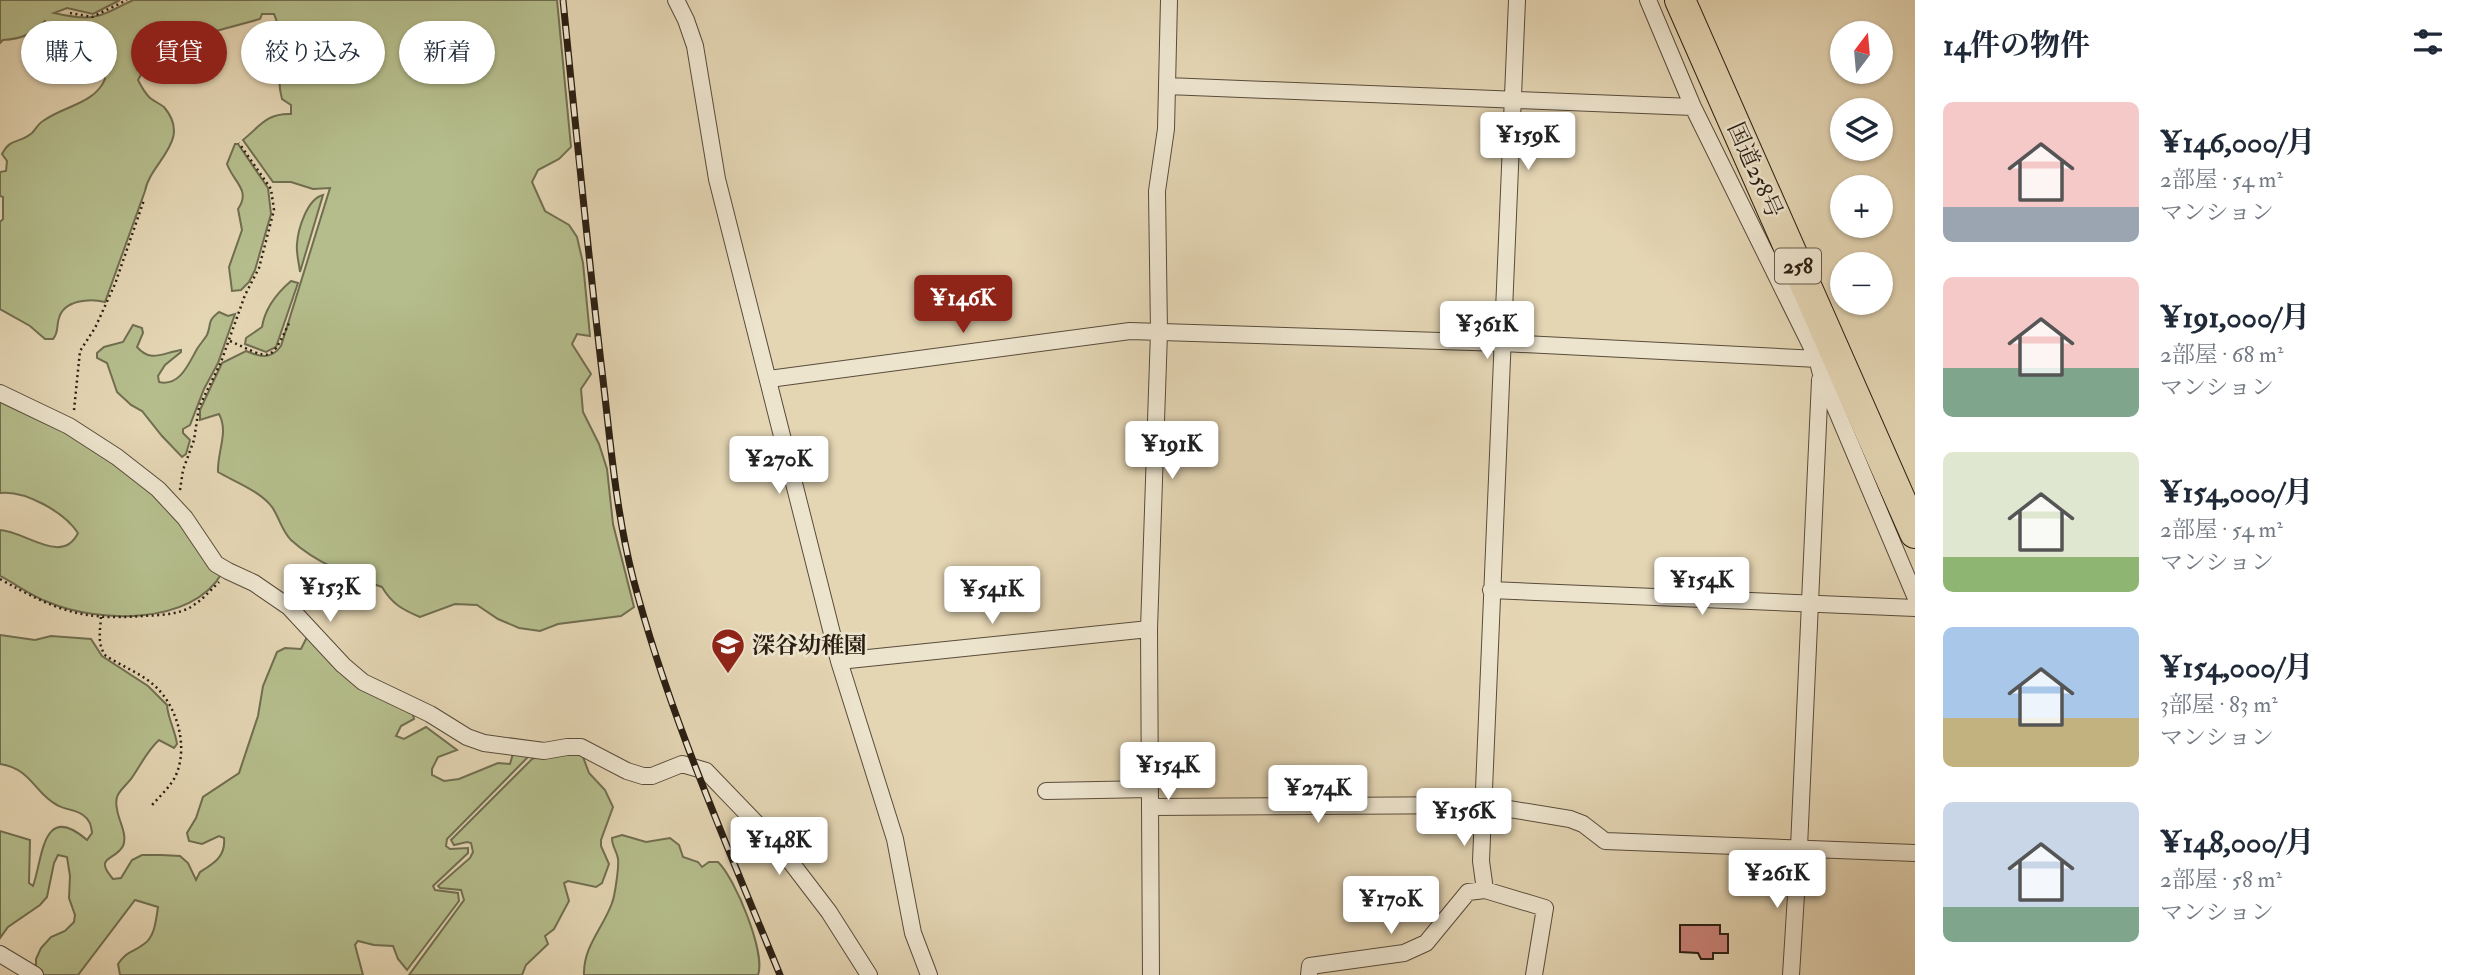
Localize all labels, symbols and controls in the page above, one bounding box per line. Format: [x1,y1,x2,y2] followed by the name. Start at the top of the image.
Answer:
[21,21,117,84] chip: 購入
[131,21,227,84] chip: 賃貸
[241,21,385,84] chip: 絞り込み
[399,21,495,84] chip: 新着
[1830,21,1894,84] north arrow
[1830,21,1893,315] map controls
[2409,23,2447,61] icon: filters
[1943,27,2090,64] text: 14件の物件
[1830,98,1893,161] button: layers
[1479,113,1577,172] pin: ¥159K
[1721,118,1789,222] street label: 国道258号
[1496,120,1560,149] text: ¥159K
[2160,124,2316,161] text: ¥146,000/月
[1999,130,2083,214] icon: home
[2160,165,2283,194] text: 2部屋 · 54 m²
[1830,175,1893,238] button: +
[2160,198,2274,227] text: マンション
[1775,248,1821,284] road number: 258
[1830,252,1893,315] button: −
[914,276,1012,335] pin: ¥146K
[930,283,996,312] text: ¥146K
[2160,299,2310,336] text: ¥191,000/月
[1438,302,1536,361] pin: ¥361K
[1999,305,2083,389] icon: home
[1456,309,1518,338] text: ¥361K
[2160,340,2283,369] text: 2部屋 · 68 m²
[2160,373,2274,402] text: マンション
[1123,421,1221,481] pin: ¥191K
[1141,429,1203,458] text: ¥191K
[730,436,828,496] pin: ¥270K
[745,444,813,473] text: ¥270K
[2160,474,2313,511] text: ¥154,000/月
[1999,480,2083,564] icon: home
[2160,515,2283,544] text: 2部屋 · 54 m²
[2160,548,2274,577] text: マンション
[1653,558,1751,617] pin: ¥154K
[281,564,379,624] pin: ¥153K
[1670,565,1734,594] text: ¥154K
[943,566,1041,626] pin: ¥541K
[300,572,360,601] text: ¥153K
[960,574,1024,603] text: ¥541K
[709,626,747,675] school or university icon: 深谷幼稚園
[752,631,867,660] place label: 深谷幼稚園
[2160,649,2313,686] text: ¥154,000/月
[1999,655,2083,739] icon: home
[2160,690,2278,719] text: 3部屋 · 83 m²
[2160,723,2274,752] text: マンション
[1119,742,1217,802] pin: ¥154K
[1136,750,1200,779] text: ¥154K
[1269,766,1367,825] pin: ¥274K
[1284,773,1352,802] text: ¥274K
[1415,788,1513,848] pin: ¥156K
[1432,796,1496,825] text: ¥156K
[730,818,828,877] pin: ¥148K
[2160,824,2315,861] text: ¥148,000/月
[747,825,811,854] text: ¥148K
[1999,830,2083,914] icon: home
[1728,850,1826,910] pin: ¥261K
[1745,858,1809,887] text: ¥261K
[2160,865,2282,894] text: 2部屋 · 58 m²
[1342,876,1440,936] pin: ¥170K
[1359,884,1423,913] text: ¥170K
[2160,898,2274,927] text: マンション

